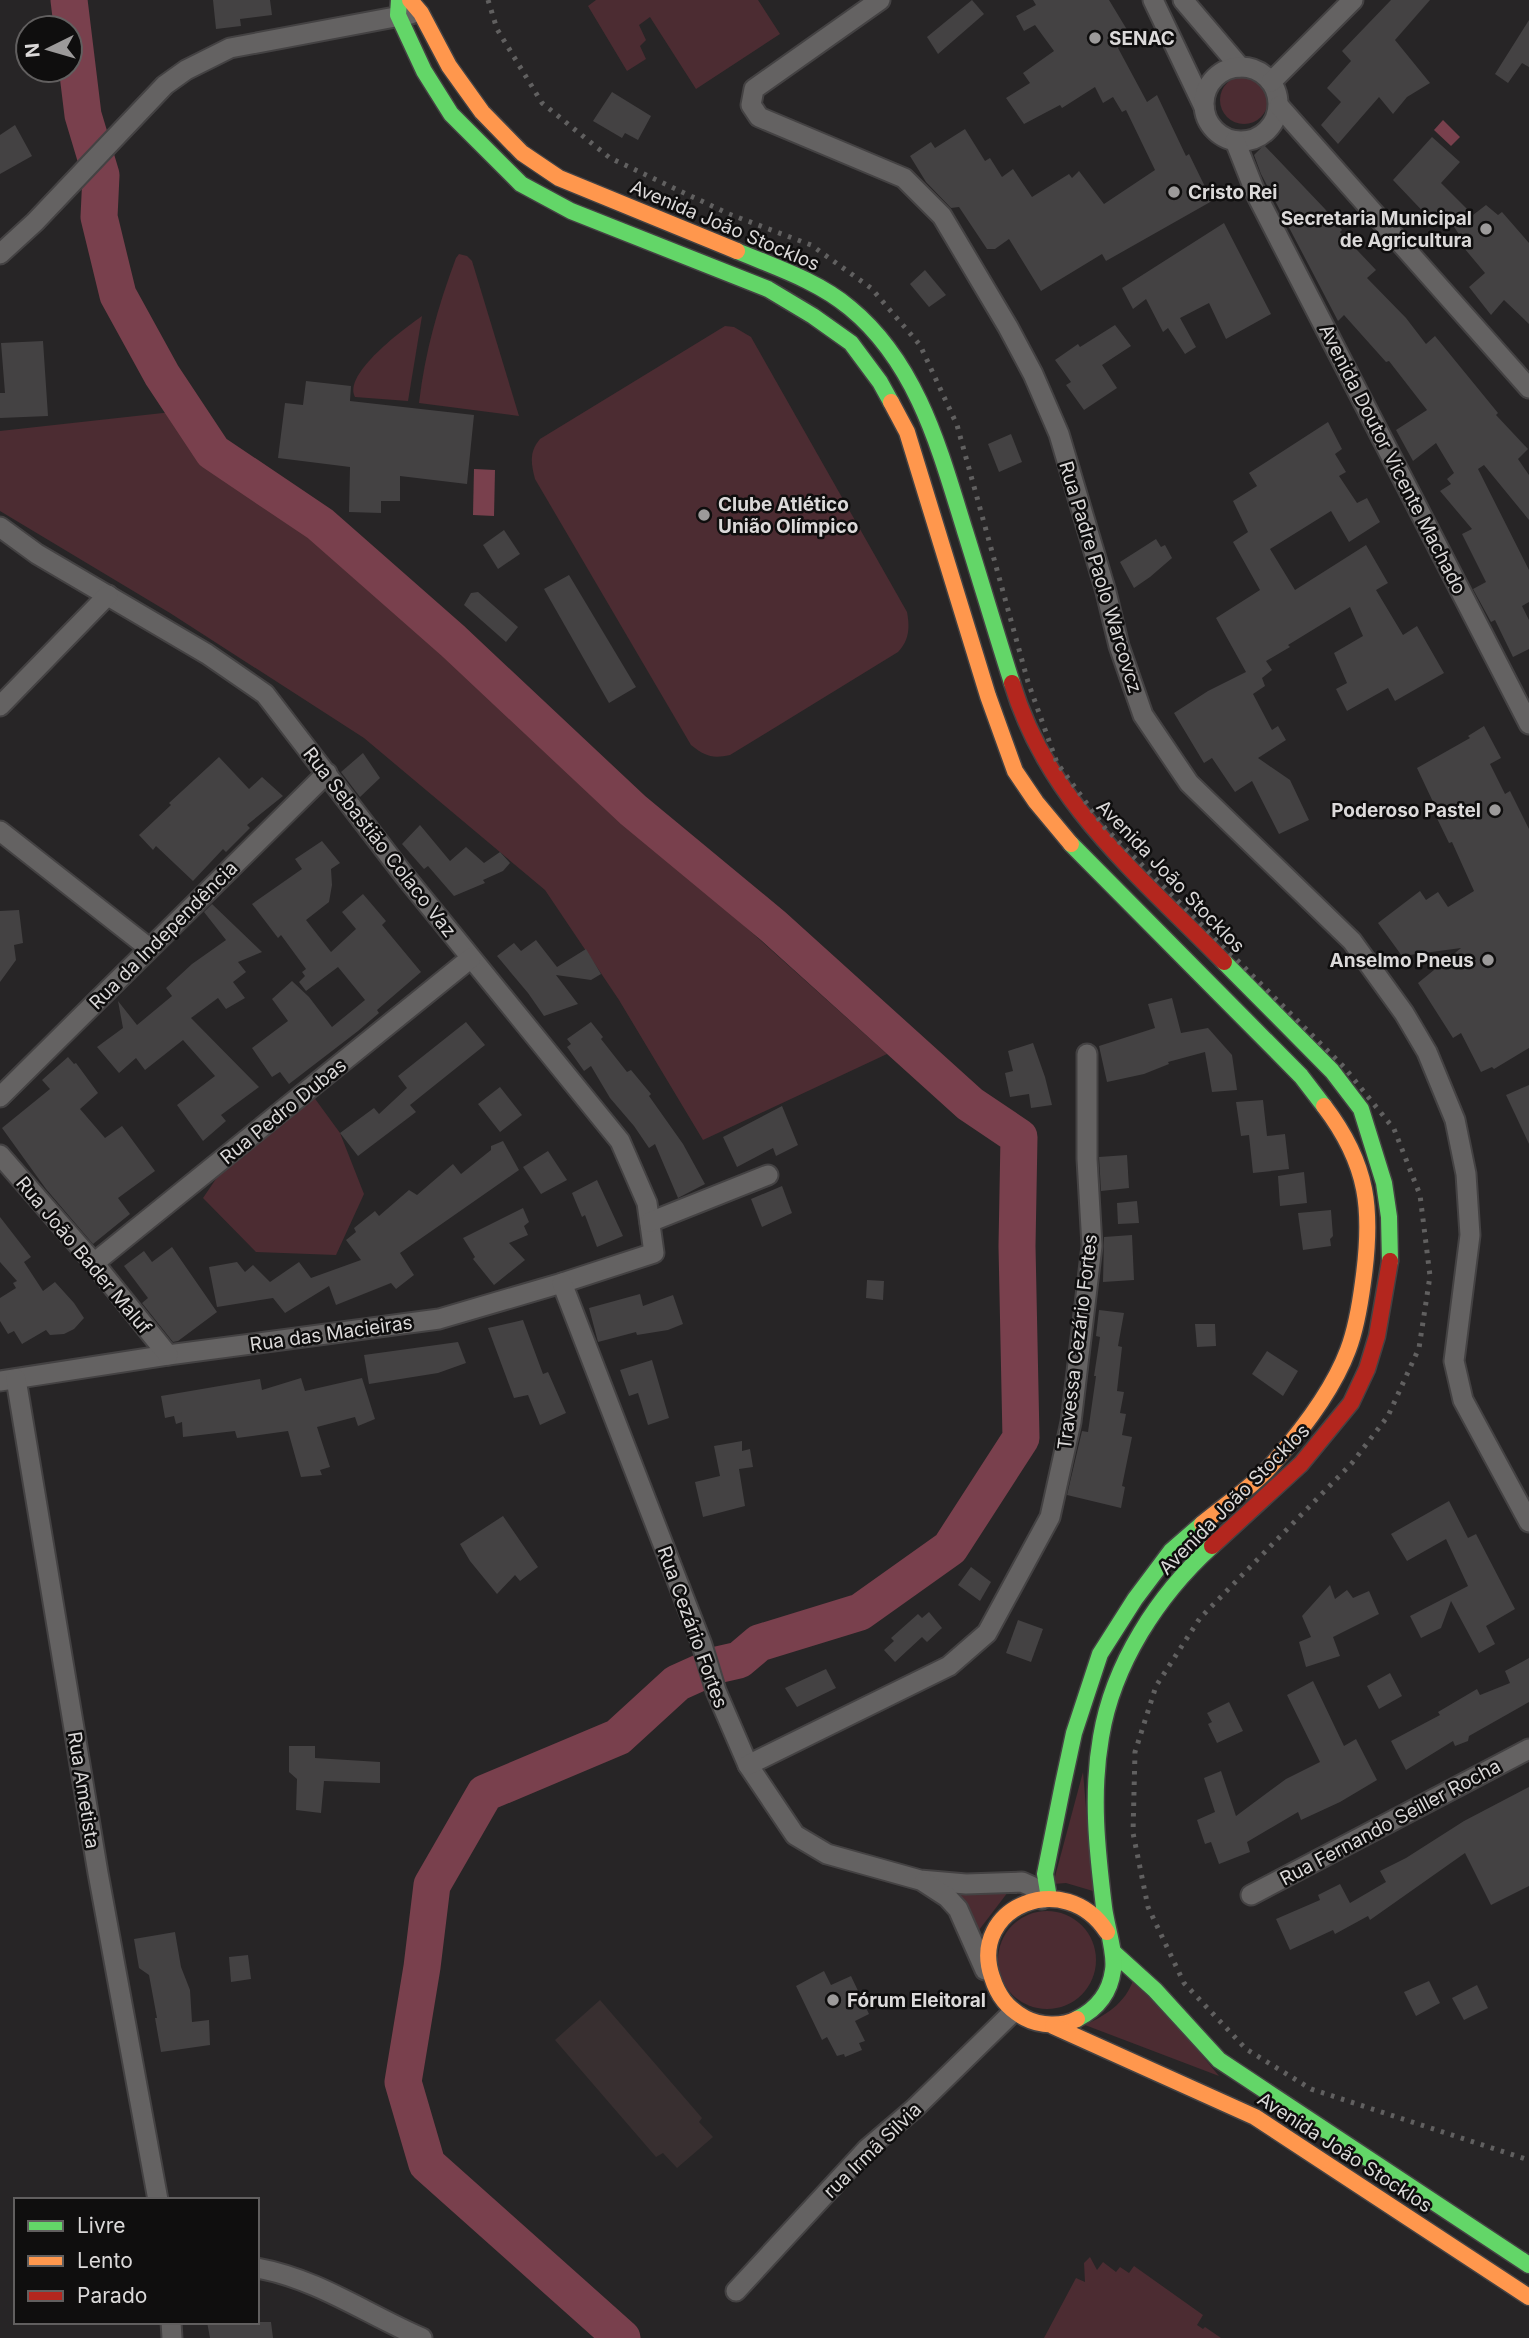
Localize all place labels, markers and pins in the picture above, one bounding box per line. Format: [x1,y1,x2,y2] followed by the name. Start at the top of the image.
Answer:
[1109,27,1175,50] place label: SENAC
[1087,30,1103,46] marker: SENAC
[1188,181,1277,204] place label: Cristo Rei
[1166,184,1182,200] marker: Cristo Rei
[1281,207,1472,252] place label: Secretaria Municipal de Agricultura
[1478,221,1494,237] marker: Secretaria Municipal de Agricultura
[718,493,858,538] place label: Clube Atlético União Olímpico
[696,507,712,523] marker: Clube Atlético União Olímpico
[1331,799,1481,822] place label: Poderoso Pastel
[1487,802,1503,818] marker: Poderoso Pastel
[1329,949,1474,972] place label: Anselmo Pneus
[1480,952,1496,968] marker: Anselmo Pneus
[847,1989,986,2012] place label: Fórum Eleitoral
[825,1992,841,2008] marker: Fórum Eleitoral

